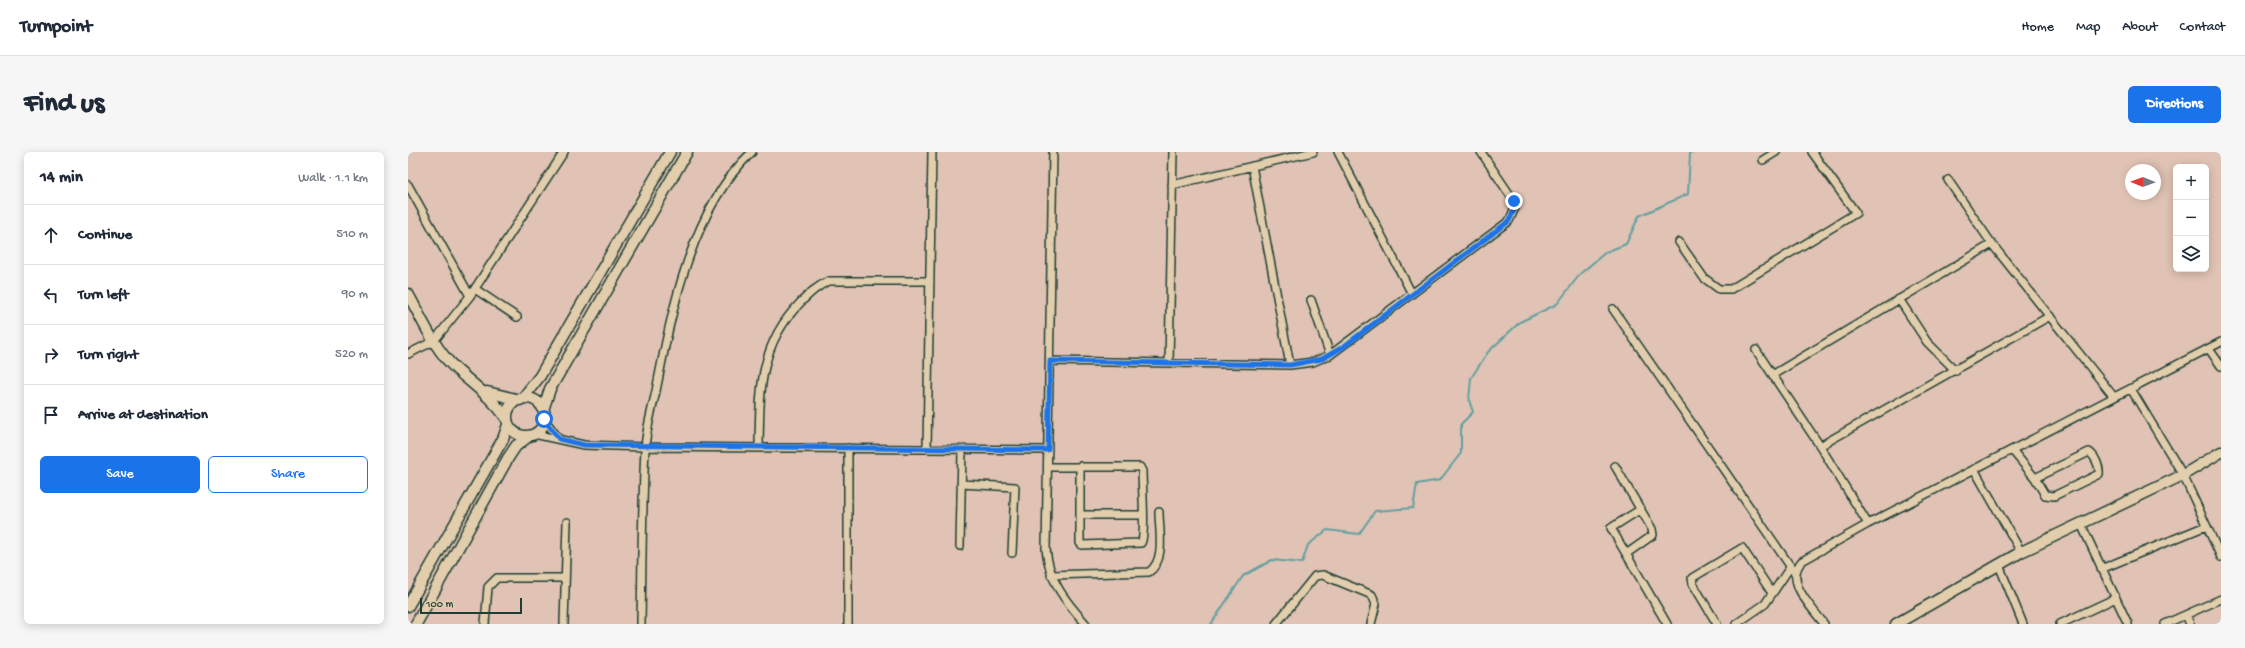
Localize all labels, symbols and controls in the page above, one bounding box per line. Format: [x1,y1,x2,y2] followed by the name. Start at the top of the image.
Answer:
[20,16,92,39] text: Turnpoint
[2022,19,2054,36] text: Home
[2076,19,2100,36] text: Map
[2122,19,2158,36] text: About
[2180,19,2225,36] text: Contact
[2128,86,2221,123] button: Directions
[24,88,104,121] text: Find us
[2125,164,2161,200] north arrow
[2173,164,2209,272] map controls
[2173,164,2209,200] button: +
[40,168,83,188] text: 14 min
[298,171,368,186] text: Walk · 1.1 km
[1505,192,1523,210] route end
[2173,200,2209,236] button: −
[40,224,62,246] icon: ahead
[78,226,132,244] text: Continue
[336,227,368,242] text: 510 m
[2173,236,2209,272] button: layers
[40,284,62,306] icon: left
[78,286,129,304] text: Turn left
[342,287,368,302] text: 90 m
[40,344,62,366] icon: right
[78,346,138,364] text: Turn right
[335,347,368,362] text: 520 m
[40,404,62,426] icon: arrive
[78,406,208,424] text: Arrive at destination
[535,410,553,428] route start
[40,456,200,493] button: Save
[208,456,368,493] button: Share
[420,596,522,615] scale bar
[426,599,453,611] text: 100 m

